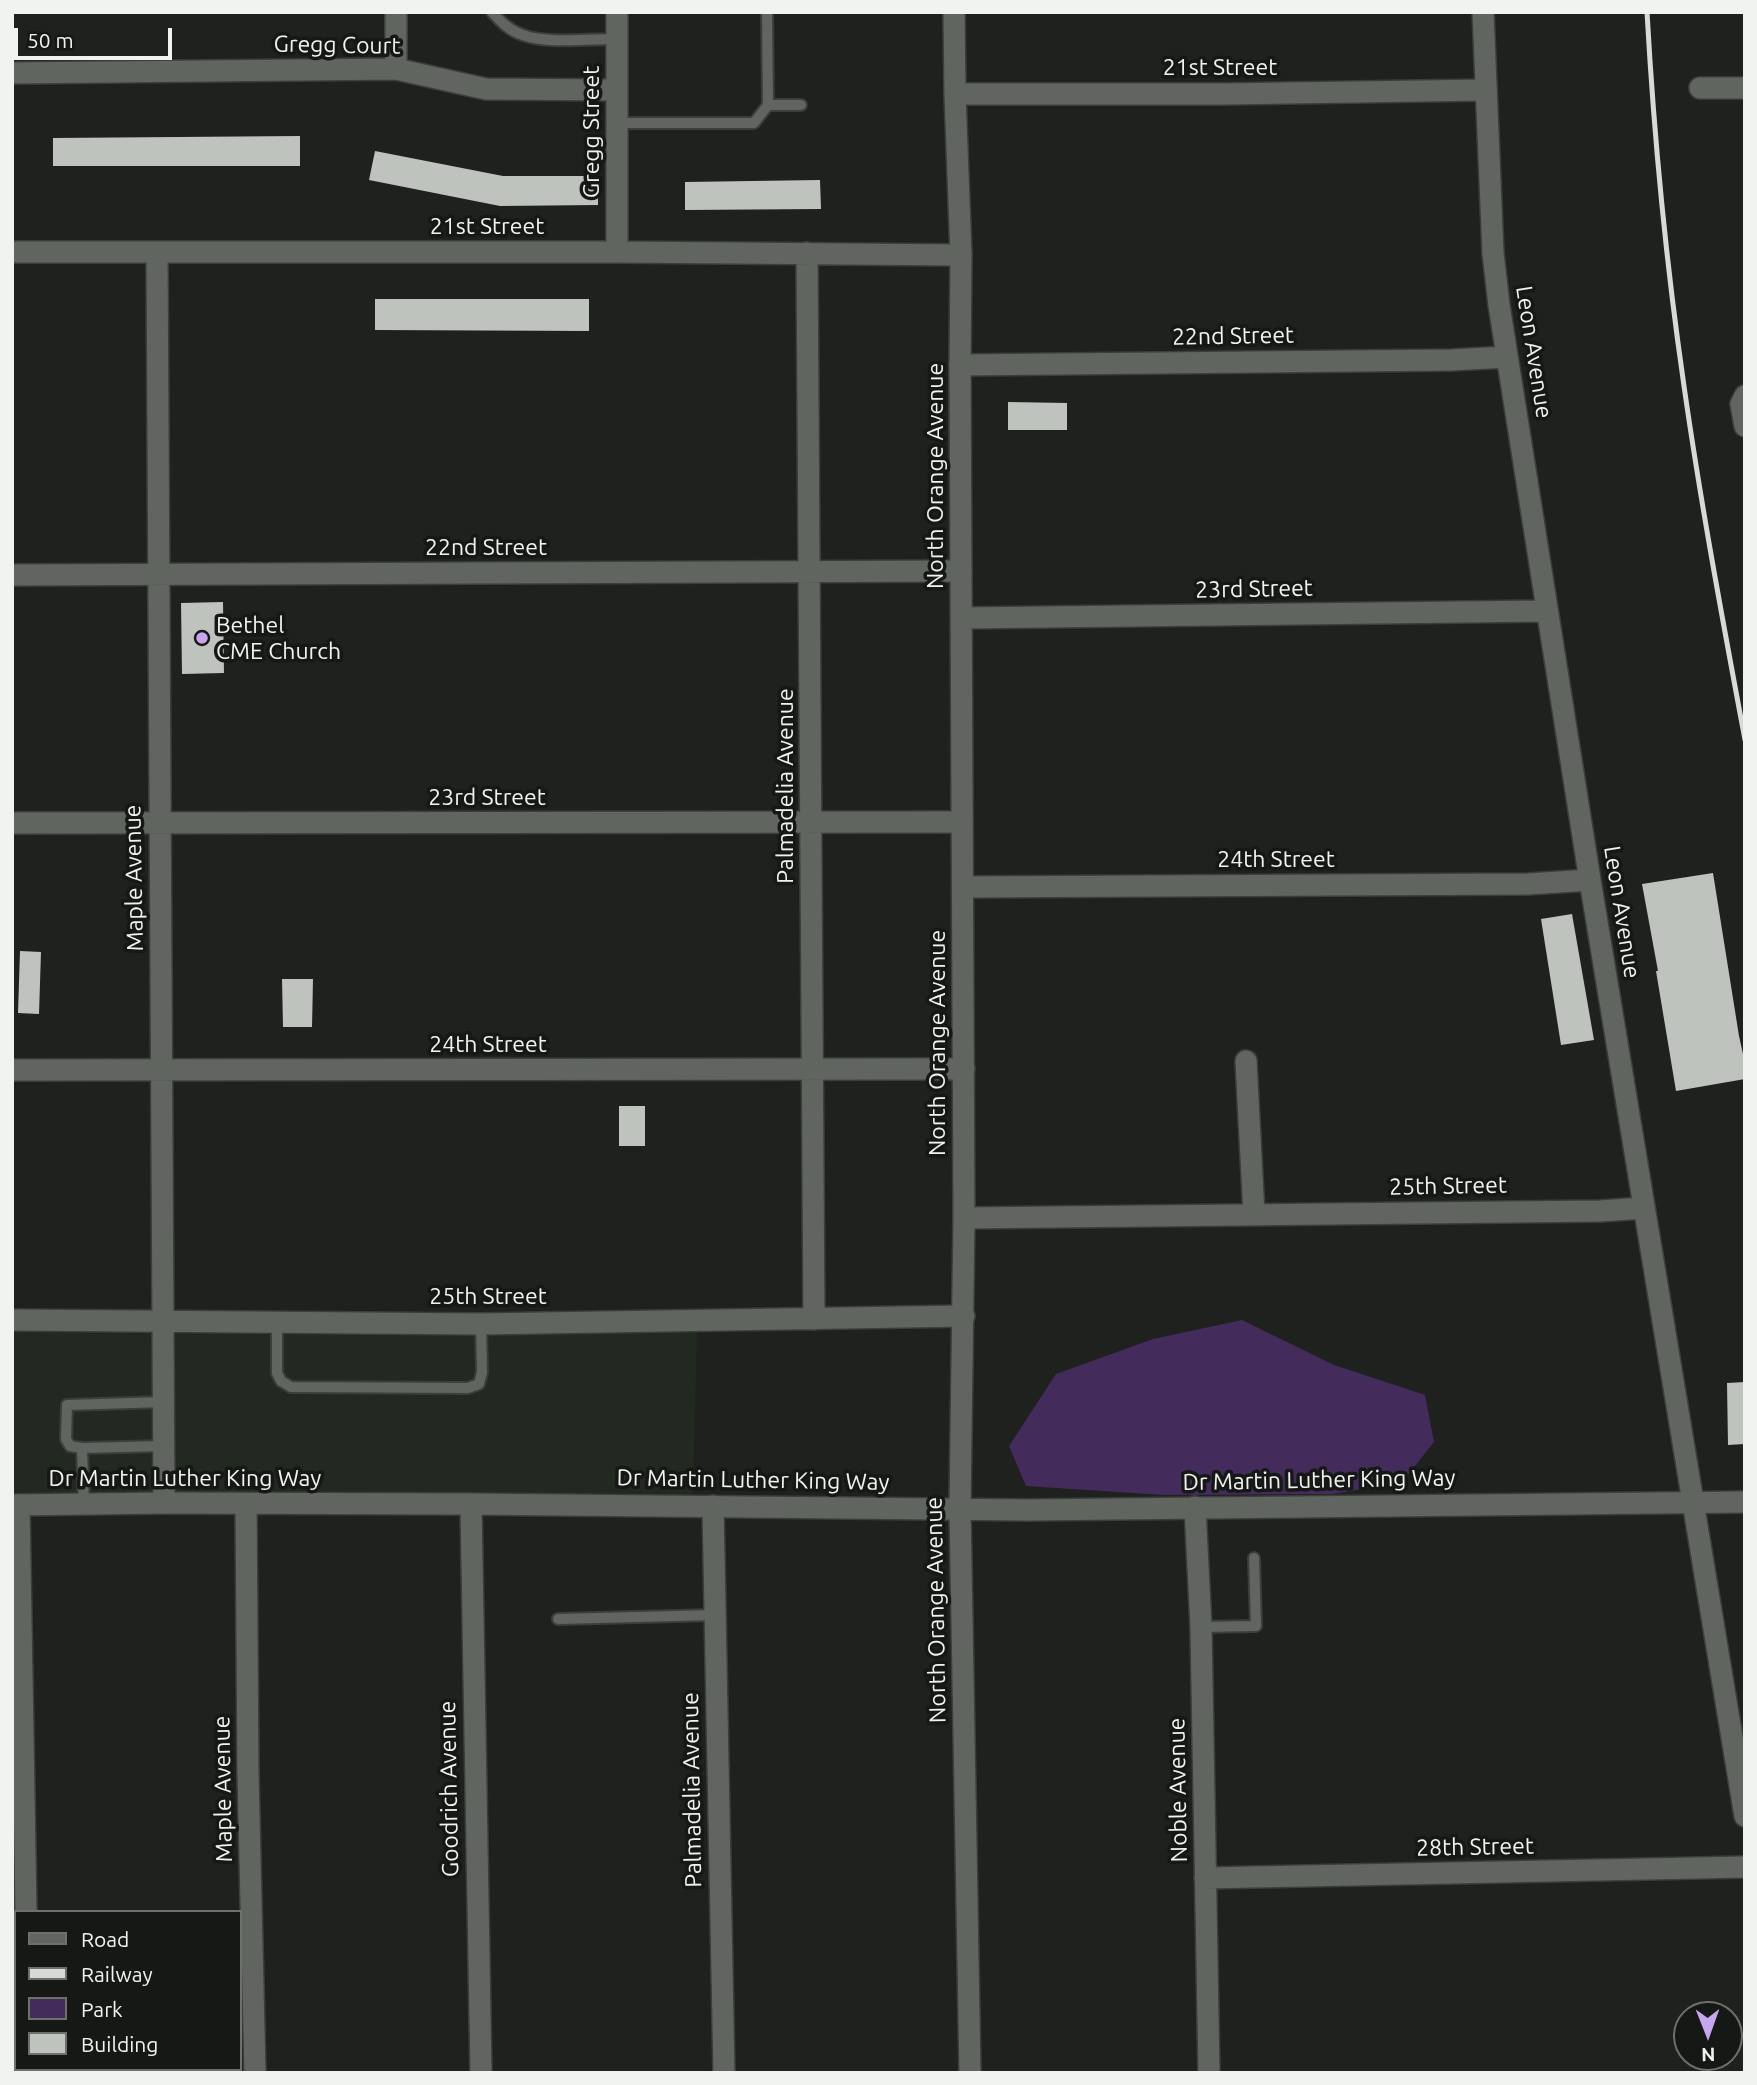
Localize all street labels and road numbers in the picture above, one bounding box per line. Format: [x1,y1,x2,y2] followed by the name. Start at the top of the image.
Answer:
[273,30,401,60] street label: Gregg Court
[1163,53,1277,81] street label: 21st Street
[577,66,605,198] street label: Gregg Street
[430,212,544,240] street label: 21st Street
[1510,284,1558,420] street label: Leon Avenue
[1172,321,1294,351] street label: 22nd Street
[921,363,949,589] street label: North Orange Avenue
[425,533,547,561] street label: 22nd Street
[1195,574,1313,604] street label: 23rd Street
[771,688,799,884] street label: Palmadelia Avenue
[428,783,546,811] street label: 23rd Street
[119,804,149,952] street label: Maple Avenue
[1598,844,1646,980] street label: Leon Avenue
[1217,845,1335,873] street label: 24th Street
[923,930,951,1156] street label: North Orange Avenue
[429,1030,547,1058] street label: 24th Street
[1389,1171,1507,1201] street label: 25th Street
[429,1282,547,1310] street label: 25th Street
[49,1464,321,1492] street label: Dr Martin Luther King Way
[616,1464,890,1496] street label: Dr Martin Luther King Way
[1182,1464,1456,1496] street label: Dr Martin Luther King Way
[920,1497,952,1723] street label: North Orange Avenue
[676,1692,708,1888] street label: Palmadelia Avenue
[434,1701,464,1877] street label: Goodrich Avenue
[208,1715,238,1863] street label: Maple Avenue
[1163,1717,1193,1863] street label: Noble Avenue
[1416,1832,1534,1862] street label: 28th Street

